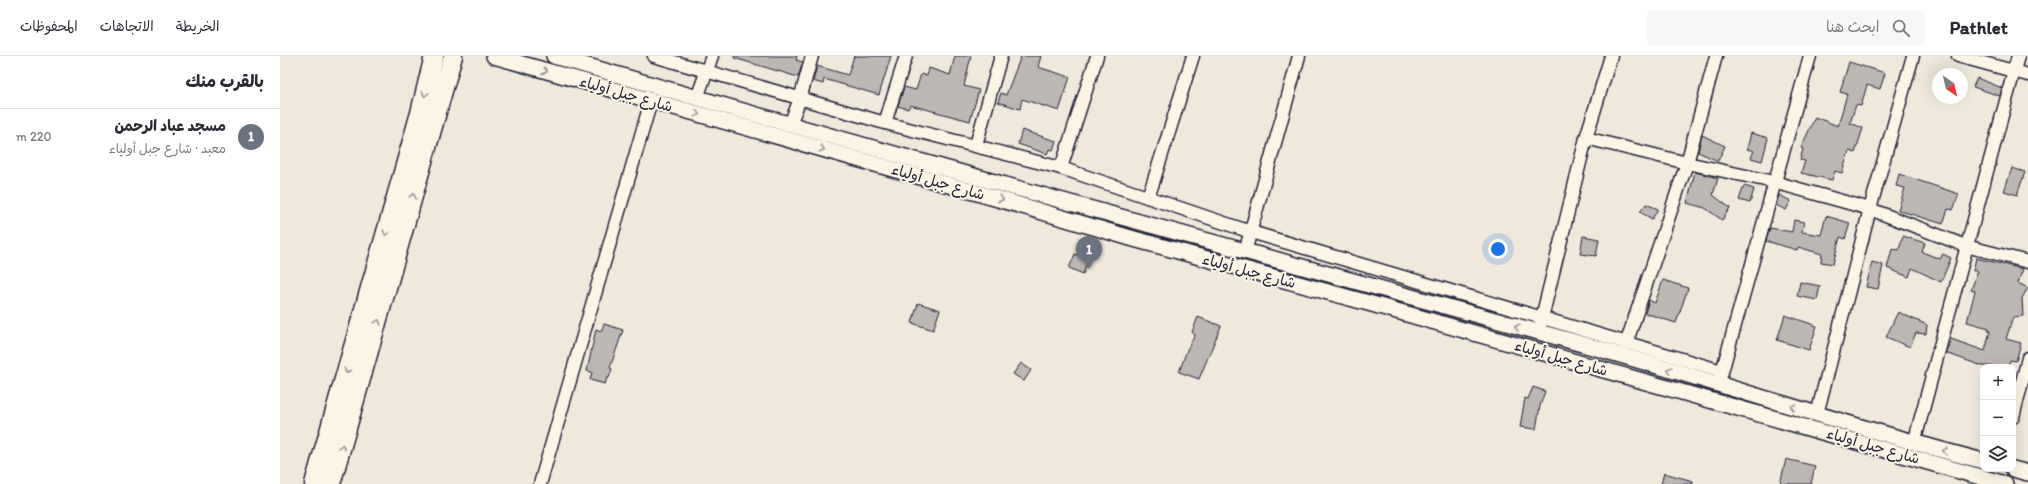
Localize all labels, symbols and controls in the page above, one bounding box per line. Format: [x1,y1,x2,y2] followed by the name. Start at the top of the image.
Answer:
[1646,10,1926,46] search box
[1950,16,2008,39] text: Pathlet
[1890,17,1912,39] icon: search
[20,18,78,35] text: المحفوظات
[100,18,154,35] text: الاتجاهات
[176,18,219,35] text: الخريطة
[1826,18,1880,36] text: ابحث هنا
[541,66,548,75] one-way arrow
[1932,68,1968,104] north arrow
[186,71,264,91] text: بالقرب منك
[577,72,675,117] street label: شارع جبل أولياء
[421,90,430,97] one-way arrow
[693,109,700,118] one-way arrow
[115,117,226,135] text: مسجد عباد الرحمن
[16,129,52,144] text: 220 m
[248,129,254,144] text: 1
[109,141,226,156] text: معبد · شارع جبل أولياء
[819,144,826,153] one-way arrow
[889,160,987,205] street label: شارع جبل أولياء
[408,193,417,200] one-way arrow
[998,195,1005,203] one-way arrow
[382,229,391,236] one-way arrow
[1076,236,1102,269] pin: 1
[1488,239,1508,259] your location
[1200,250,1298,293] street label: شارع جبل أولياء
[373,318,382,325] one-way arrow
[1514,323,1521,332] one-way arrow
[1512,336,1610,381] street label: شارع جبل أولياء
[1980,364,2016,472] map controls
[1980,364,2016,400] button: +
[1665,366,1672,375] one-way arrow
[343,368,351,374] one-way arrow
[1980,400,2016,436] button: −
[1790,403,1797,412] one-way arrow
[1824,424,1922,469] street label: شارع جبل أولياء
[1980,436,2016,472] button: layers
[337,443,346,450] one-way arrow
[1942,447,1949,456] one-way arrow

